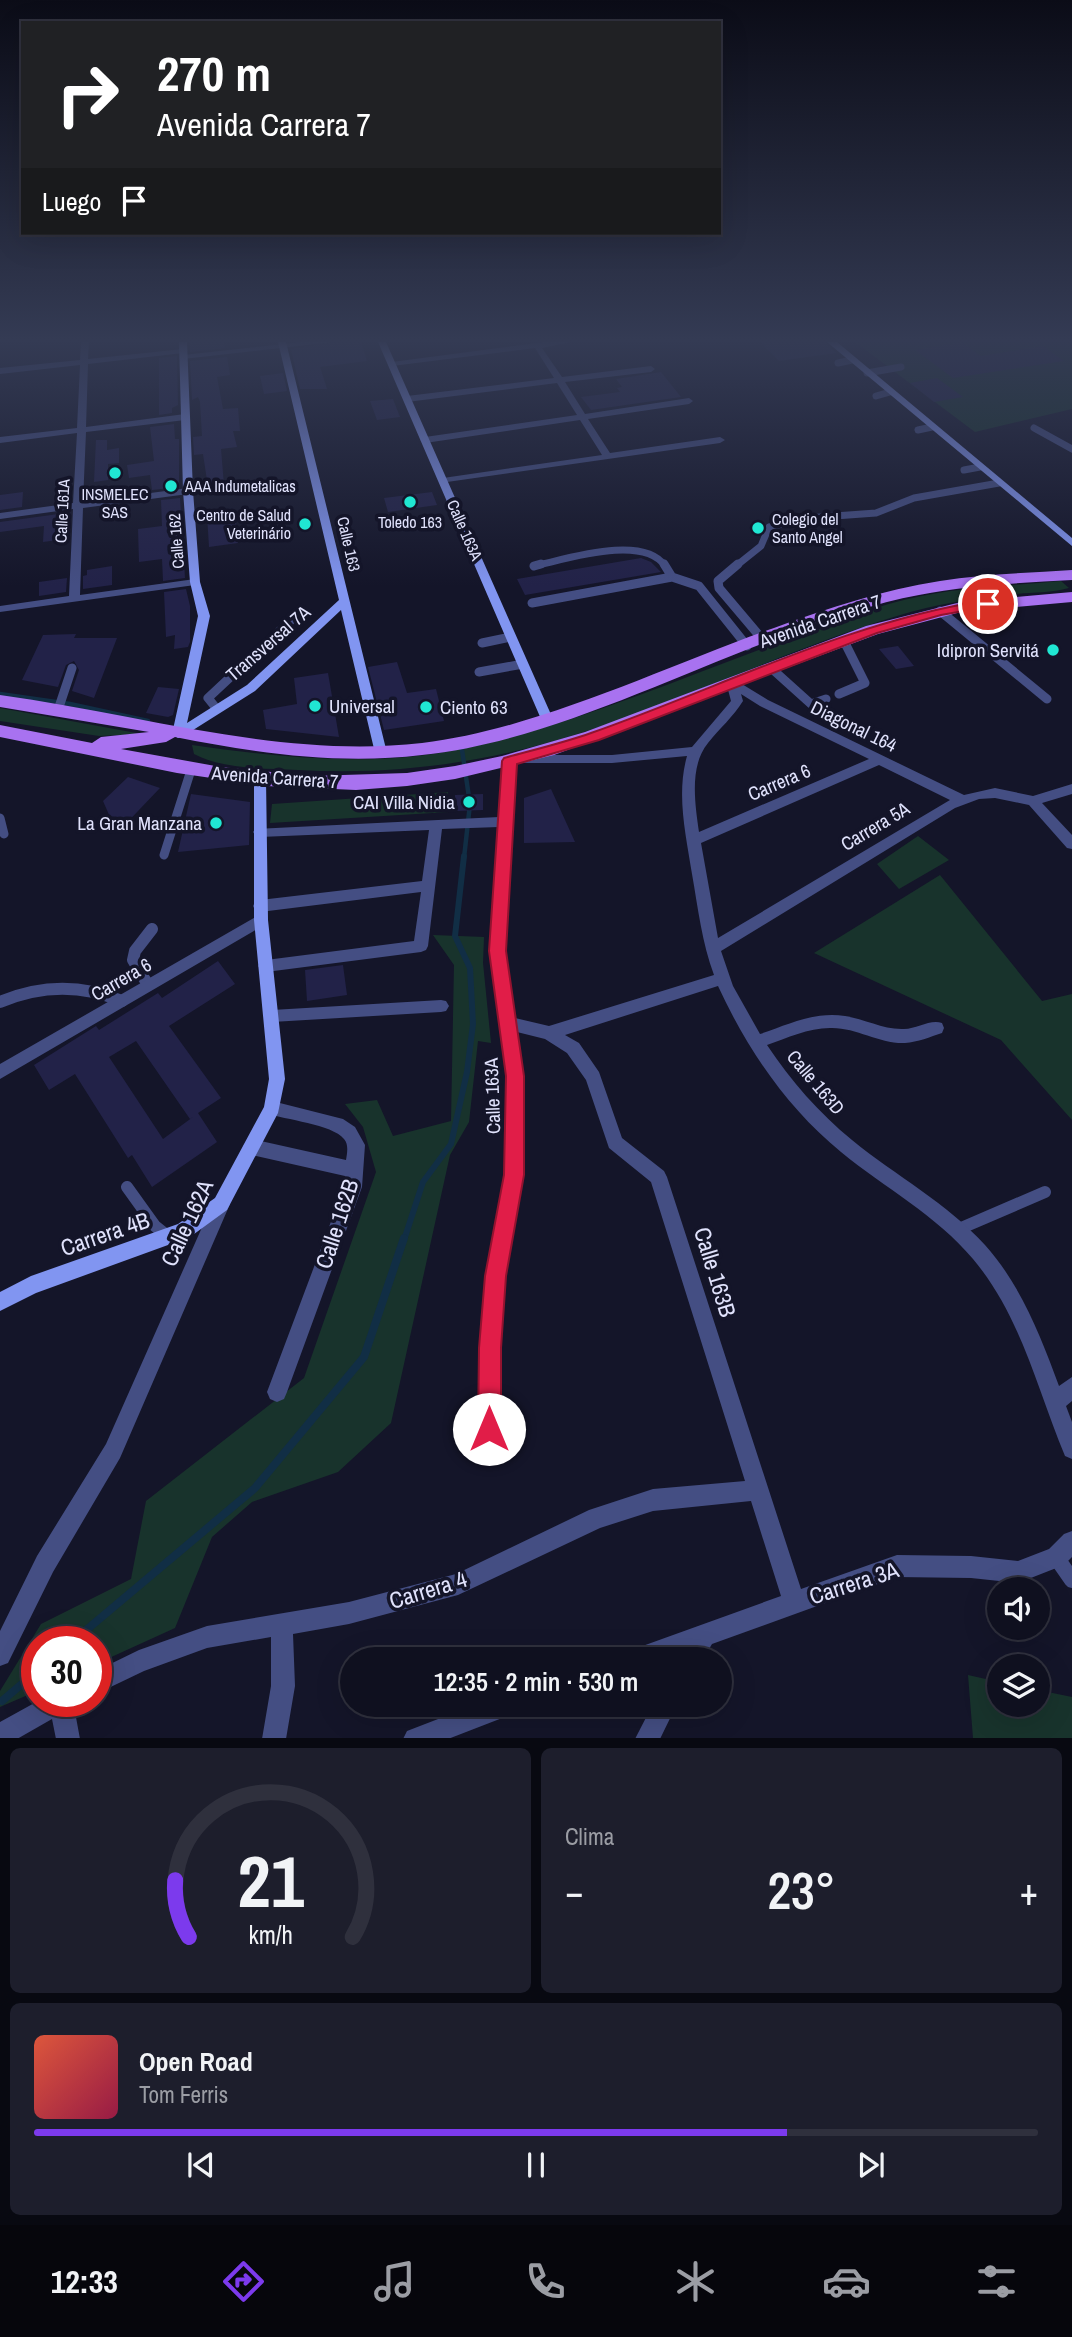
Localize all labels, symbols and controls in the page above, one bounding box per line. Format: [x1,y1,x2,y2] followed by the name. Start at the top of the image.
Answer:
[157,40,271,106] text: 270 m
[42,49,133,140] icon: right
[157,103,371,146] text: Avenida Carrera 7
[115,182,153,220] icon: arrive
[42,184,101,219] text: Luego
[107,465,123,481] marker: INSMELEC SAS
[184,475,296,497] place label: AAA Indumetalicas
[49,478,75,544] street label: Calle 161A
[163,478,179,494] marker: AAA Indumetalicas
[81,483,149,523] place label: INSMELEC SAS
[402,494,418,510] marker: Toledo 163
[442,496,488,564] street label: Calle 163A
[196,504,291,544] place label: Centro de Salud Veterinário
[772,508,843,548] place label: Colegio del Santo Angel
[378,511,442,533] place label: Toledo 163
[163,513,189,569] street label: Calle 162
[332,515,366,573] street label: Calle 163
[297,516,313,532] marker: Centro de Salud Veterinário
[750,520,766,536] marker: Colegio del Santo Angel
[958,574,1018,634] pin
[969,585,1007,623] icon: arrive
[755,588,885,654] street label: Avenida Carrera 7
[220,599,316,687] street label: Transversal 7A
[937,637,1039,663] place label: Idipron Servitá
[1045,642,1061,658] marker: Idipron Servitá
[329,693,395,719] place label: Universal
[440,694,508,720] place label: Ciento 63
[807,694,902,758] street label: Diagonal 164
[307,698,323,714] marker: Universal
[418,699,434,715] marker: Ciento 63
[744,757,814,807] street label: Carrera 6
[210,760,340,794] street label: Avenida Carrera 7
[353,789,455,815] place label: CAI Villa Nidia
[461,794,477,810] marker: CAI Villa Nidia
[836,795,915,857] street label: Carrera 5A
[77,810,202,836] place label: La Gran Manzana
[208,815,224,831] marker: La Gran Manzana
[86,951,156,1007] street label: Carrera 6
[781,1044,851,1120] street label: Calle 163D
[478,1057,506,1135] street label: Calle 163A
[153,1174,220,1271] street label: Calle 162A
[308,1175,366,1273] street label: Calle 162B
[56,1204,153,1263] street label: Carrera 4B
[687,1223,744,1321] street label: Calle 163B
[452,1392,526,1466] position arrow
[805,1553,903,1612] street label: Carrera 3A
[385,1563,471,1616] street label: Carrera 4
[987,1577,1050,1717] map controls
[987,1577,1050,1640] button: sound
[21,1626,112,1717] speed limit sign: 30
[987,1654,1050,1717] button: layers
[434,1664,638,1699] text: 12:35 · 2 min · 530 m
[565,1821,614,1852] text: Clima
[237,1832,304,1930] text: 21
[767,1855,836,1925] text: 23°
[565,1866,583,1917] text: −
[1020,1866,1038,1917] text: +
[248,1917,293,1951] text: km/h
[139,2044,253,2079] text: Open Road
[139,2079,228,2110] text: Tom Ferris
[182,2146,220,2184] icon: previous
[517,2146,555,2184] icon: pause
[852,2146,890,2184] icon: next
[219,2257,268,2306] icon: directions
[370,2257,419,2306] icon: music
[521,2257,570,2306] icon: phone
[671,2257,720,2306] icon: climate
[822,2257,871,2306] icon: car
[972,2257,1021,2306] icon: filters
[51,2260,118,2303] text: 12:33

